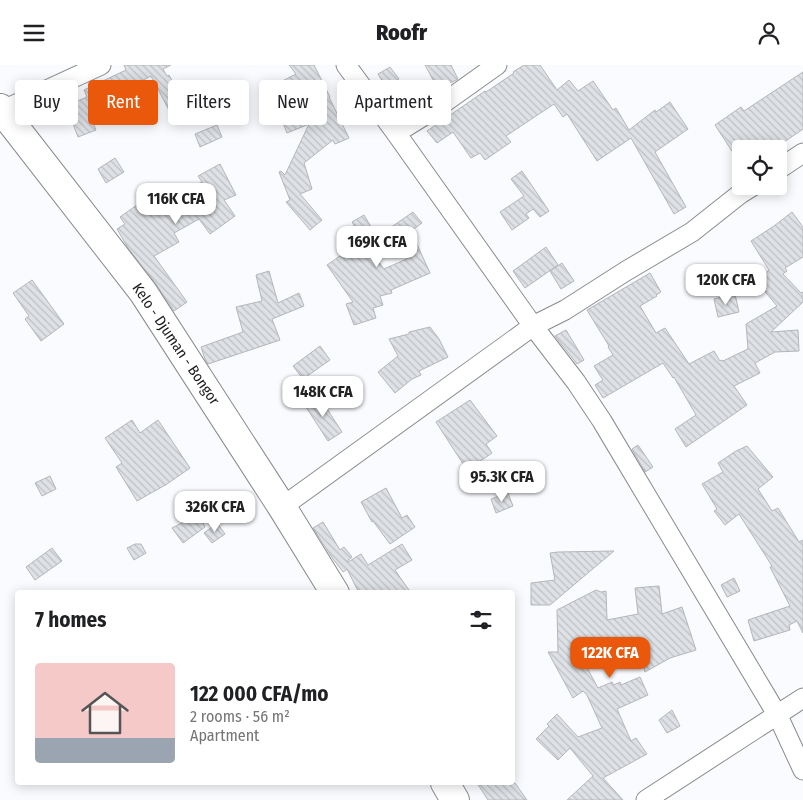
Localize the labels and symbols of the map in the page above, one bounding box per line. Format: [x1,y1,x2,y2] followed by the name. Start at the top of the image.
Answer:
[124,183,228,225] pin: 116K CFA
[325,225,429,268] pin: 169K CFA
[674,263,778,306] pin: 120K CFA
[129,280,224,409] street label: Kelo - Djuman - Bongor
[271,375,375,418] pin: 148K CFA
[445,461,559,503] pin: 95.3K CFA
[163,491,267,533] pin: 326K CFA
[558,637,662,679] pin: 122K CFA

